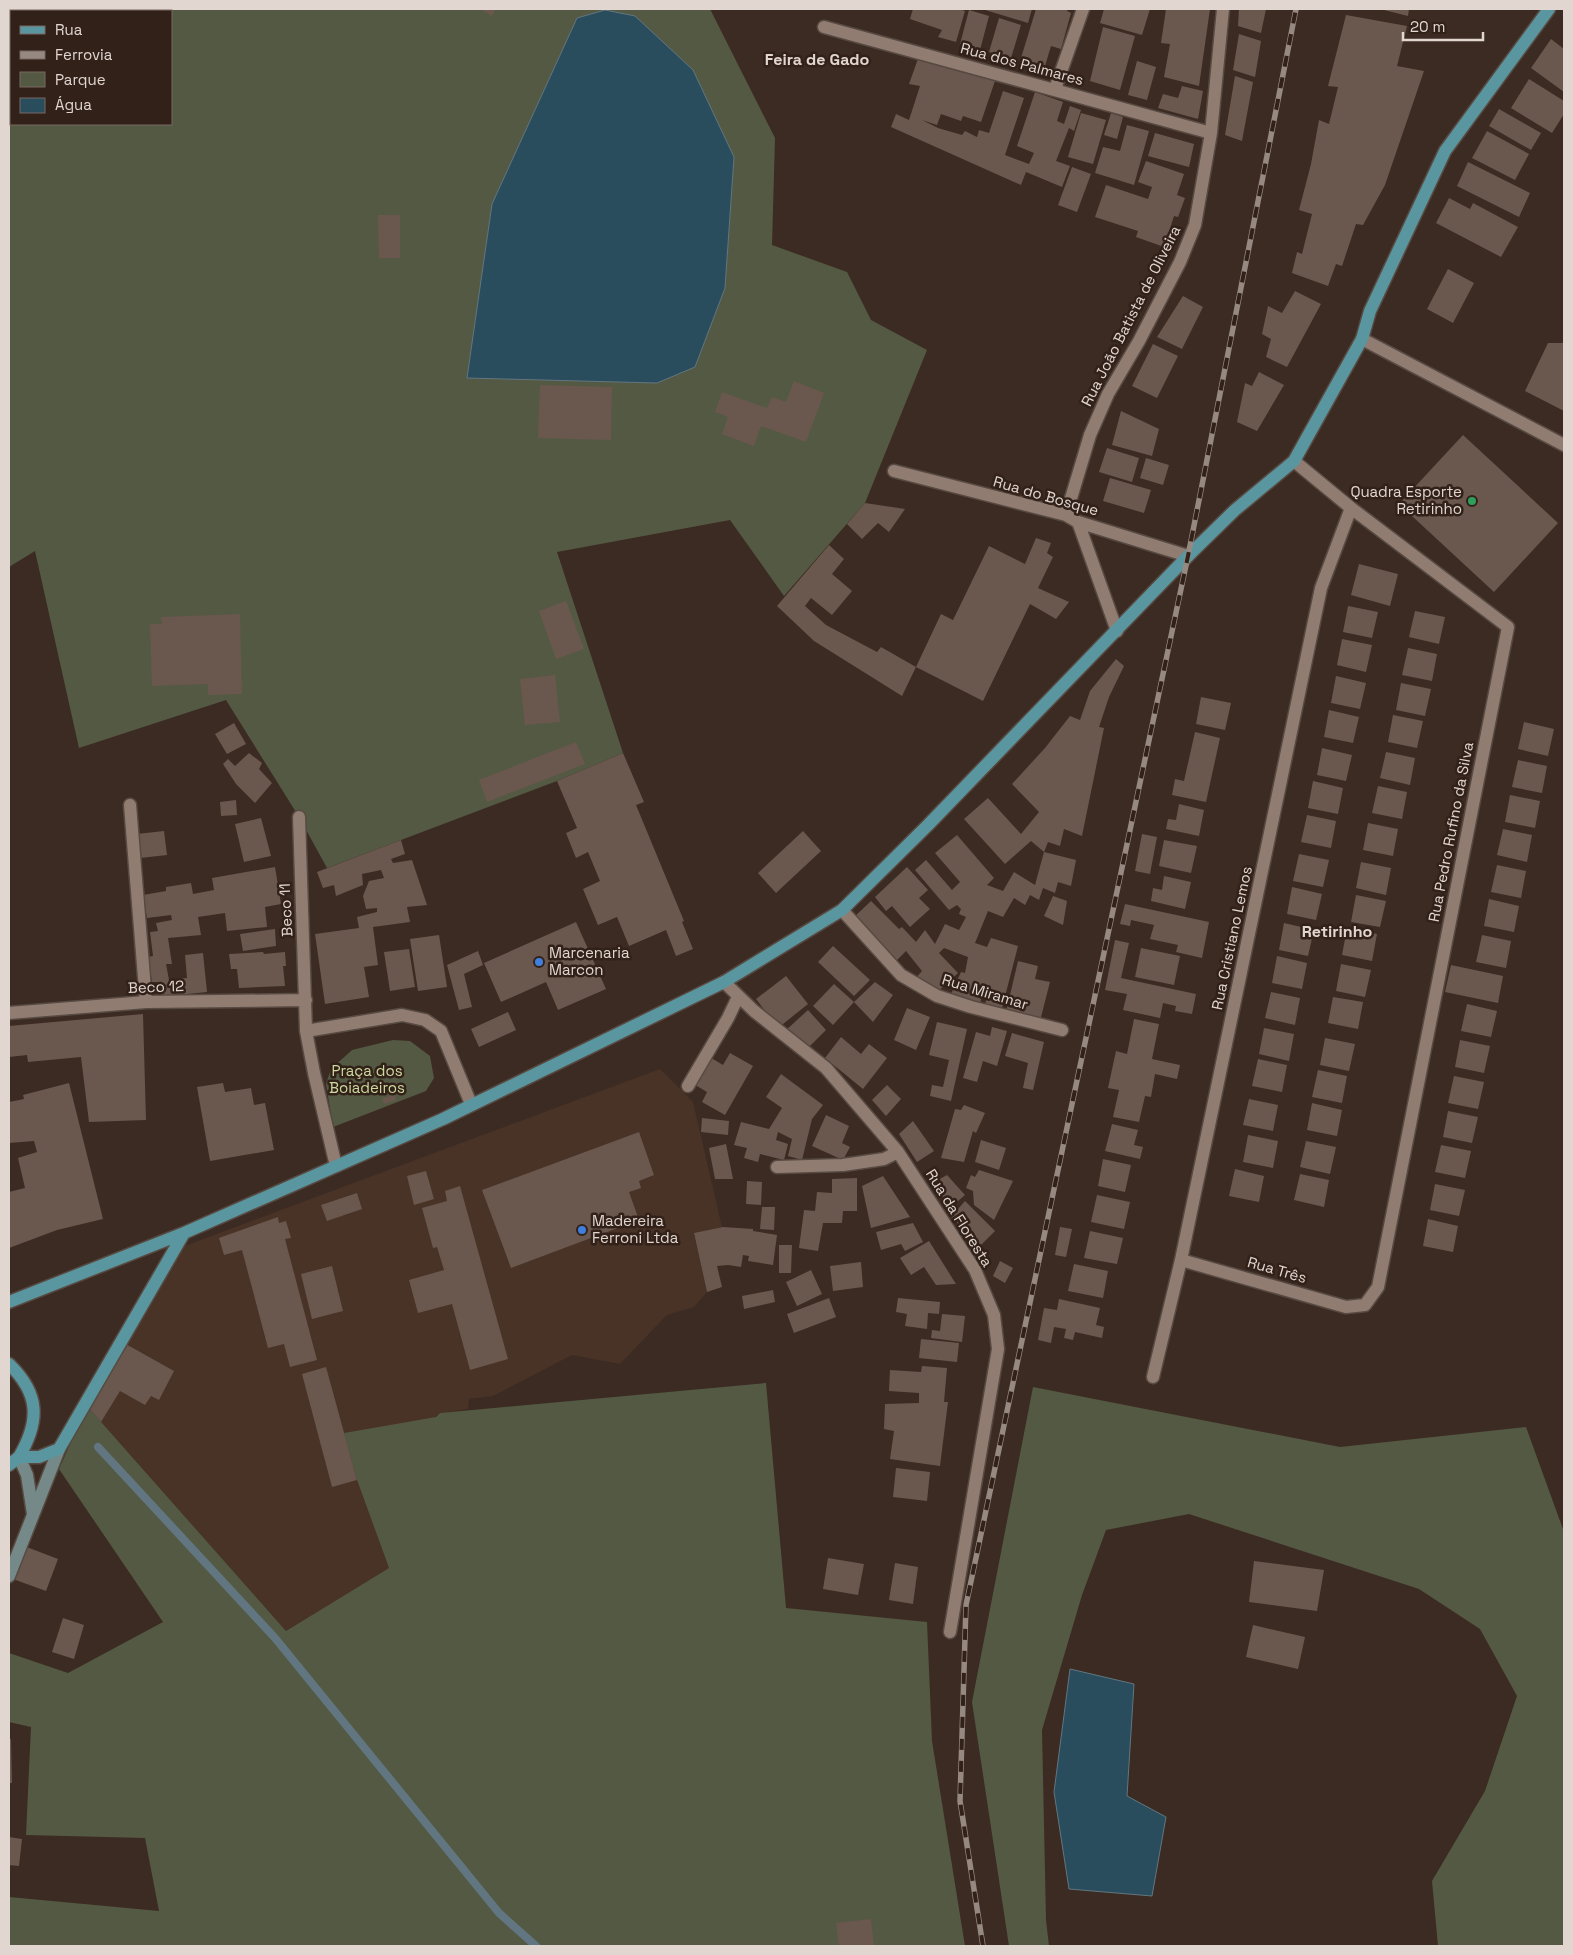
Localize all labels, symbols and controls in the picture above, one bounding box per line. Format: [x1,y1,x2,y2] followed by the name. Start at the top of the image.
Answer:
[10,10,172,125] legend
[1403,10,1483,42] scale bar
[1410,17,1445,36] text: 20 m
[55,20,83,39] text: Rua
[959,38,1086,89] street label: Rua dos Palmares
[55,45,113,64] text: Ferrovia
[765,49,870,70] district label: Feira de Gado
[55,70,106,89] text: Parque
[55,95,92,114] text: Água
[1077,222,1185,409] street label: Rua João Batista de Oliveira
[991,471,1101,520] street label: Rua do Bosque
[1350,482,1462,518] place label: Quadra Esporte Retirinho
[1466,495,1478,507] marker: Quadra Esporte Retirinho
[1424,740,1477,924] street label: Rua Pedro Rufino da Silva
[1207,864,1256,1011] street label: Rua Cristiano Lemos
[275,883,296,937] street label: Beco 11
[1302,921,1373,942] district label: Retirinho
[549,943,630,979] place label: Marcenaria Marcon
[533,956,545,968] marker: Marcenaria Marcon
[940,969,1031,1014] street label: Rua Miramar
[128,976,184,997] street label: Beco 12
[329,1061,405,1097] park label: Praça dos Boiadeiros
[922,1165,997,1270] street label: Rua da Floresta
[592,1211,679,1247] place label: Madereira Ferroni Ltda
[576,1224,588,1236] marker: Madereira Ferroni Ltda
[1245,1252,1309,1287] street label: Rua Três

